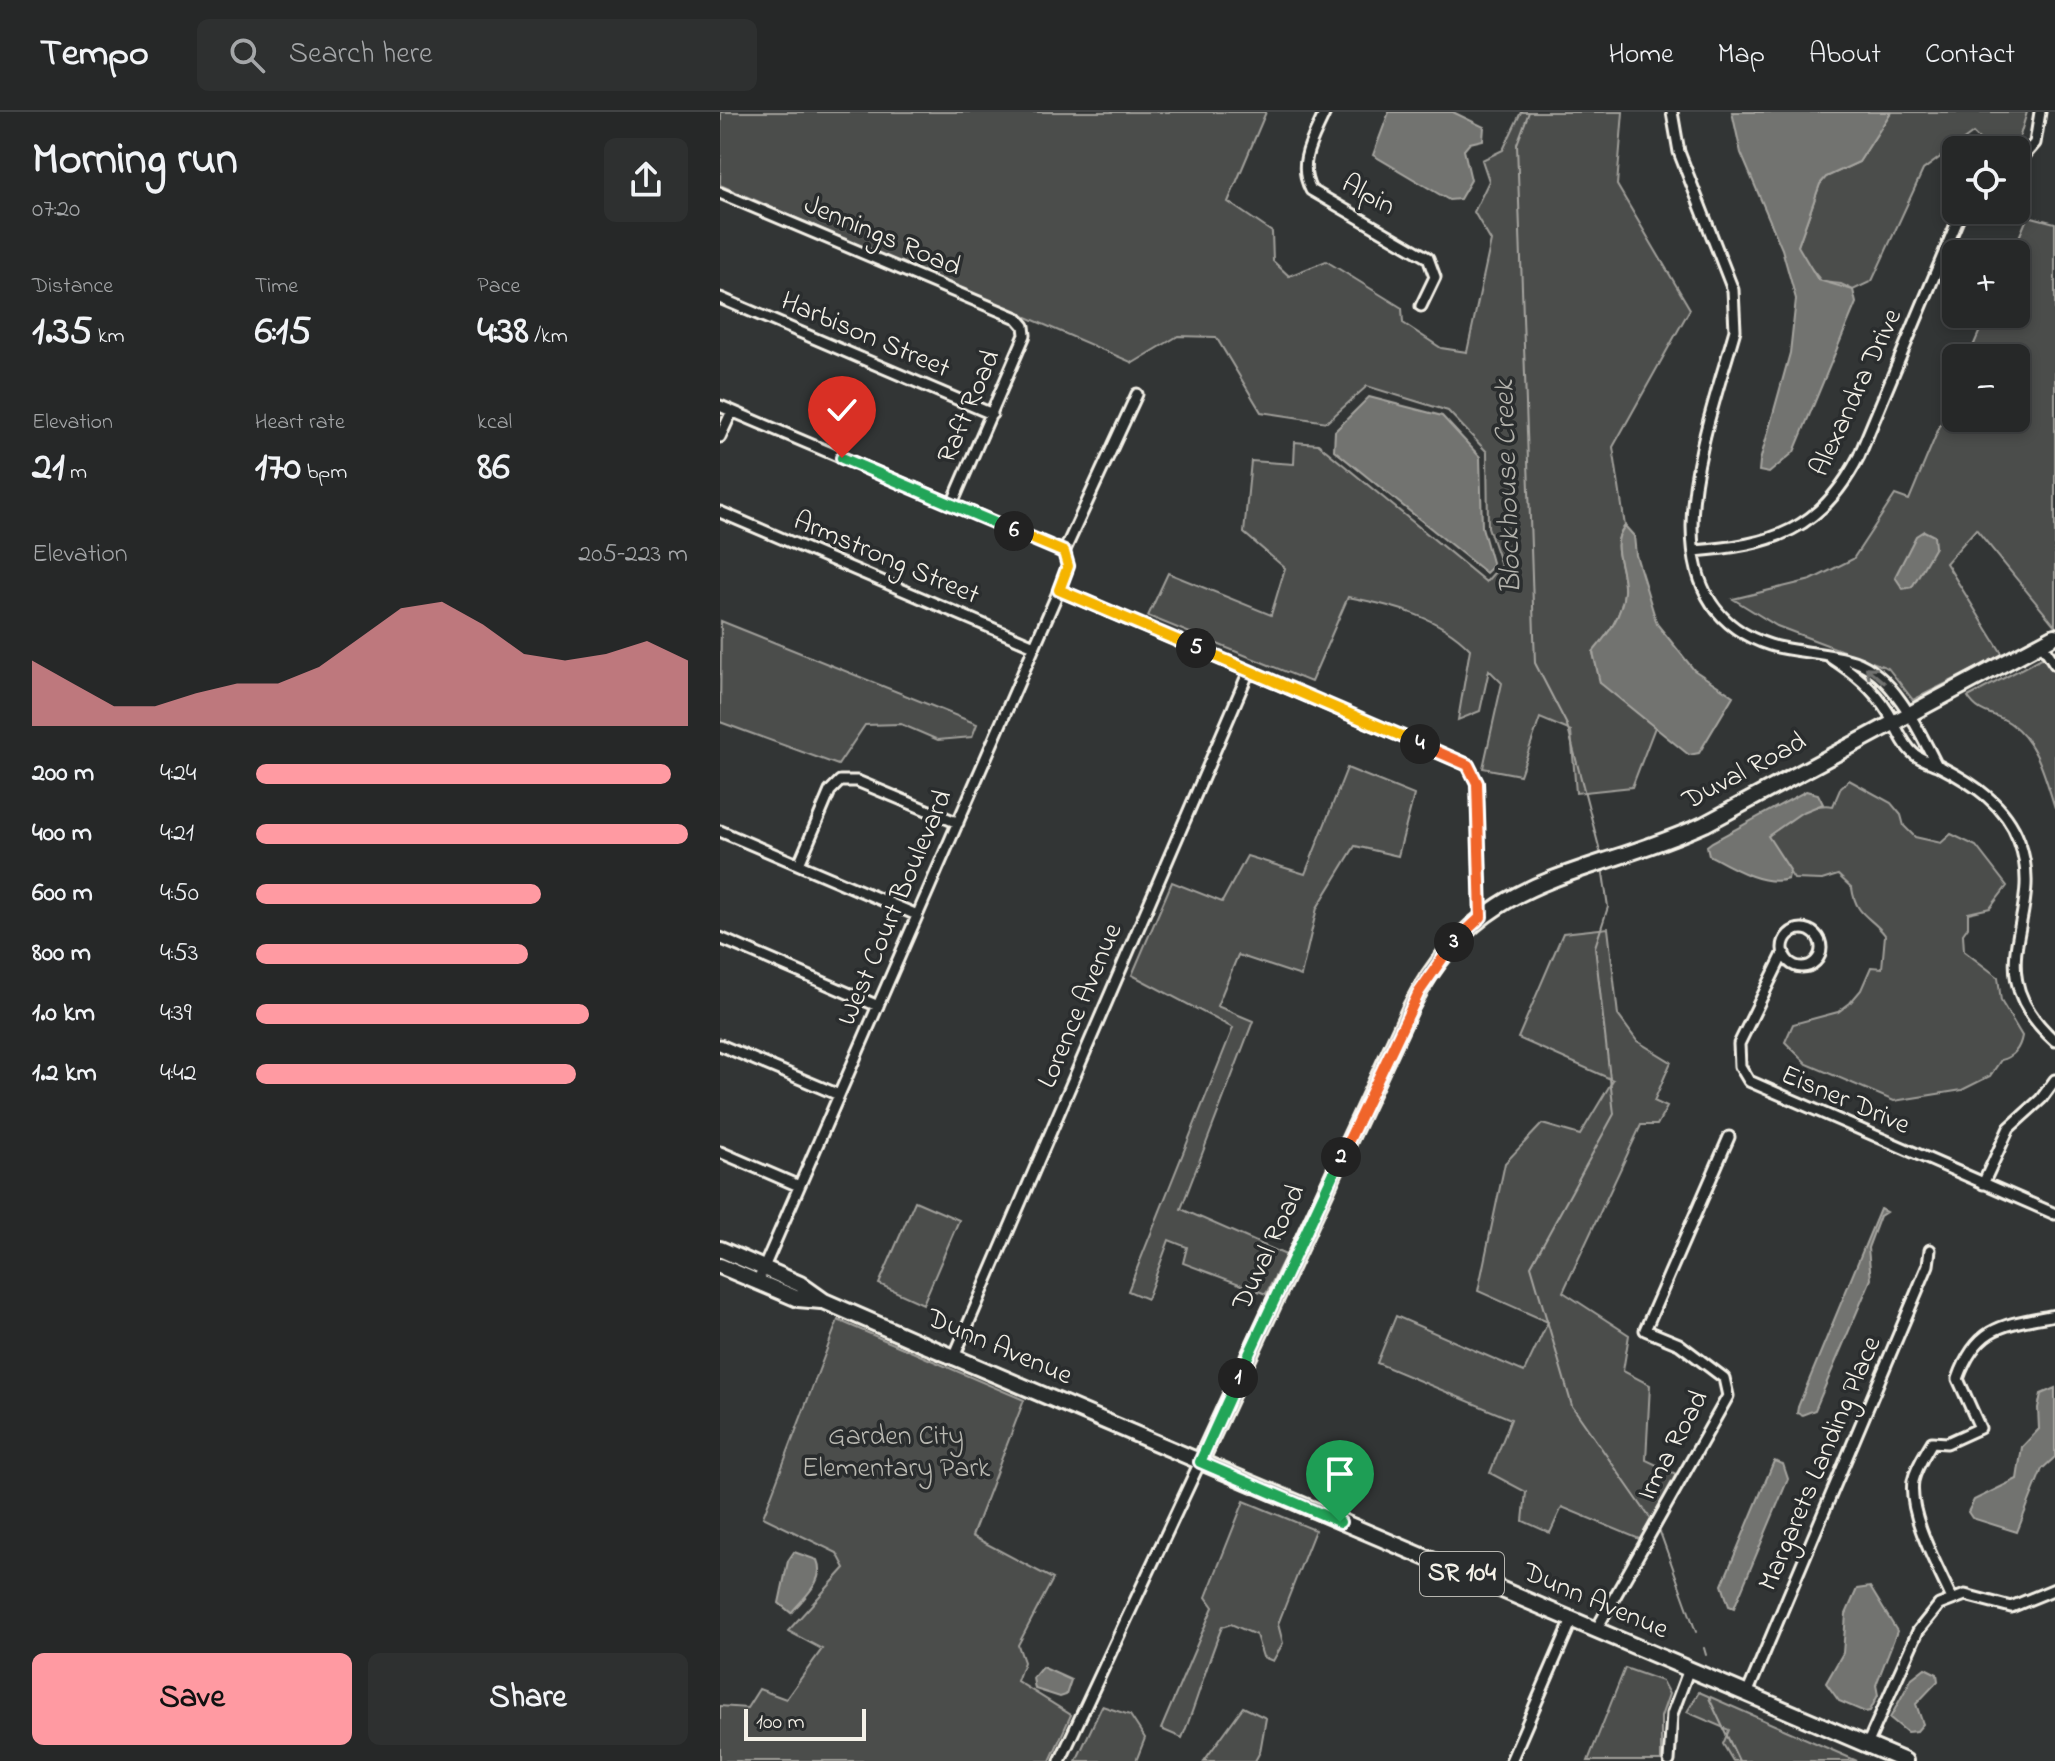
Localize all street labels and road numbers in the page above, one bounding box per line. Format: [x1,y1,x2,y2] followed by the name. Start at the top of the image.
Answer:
[1334,164,1402,228] street label: Alpin
[797,185,967,289] street label: Jennings Road
[774,282,956,390] street label: Harbison Street
[1800,302,1914,484] street label: Alexandra Drive
[928,344,1012,470] street label: Raft Road
[787,501,985,617] street label: Armstrong Street
[1675,722,1814,822] street label: Duval Road
[828,783,964,1032] street label: West Court Boulevard
[1028,917,1134,1095] street label: Lorence Avenue
[1774,1055,1916,1147] street label: Eisner Drive
[1222,1178,1317,1319] street label: Duval Road
[919,1298,1079,1397] street label: Dunn Avenue
[1749,1330,1893,1598] street label: Margarets Landing Place
[1628,1383,1720,1509] street label: Irma Road
[1420,1552,1504,1596] road number: SR 104
[1515,1552,1675,1651] street label: Dunn Avenue

